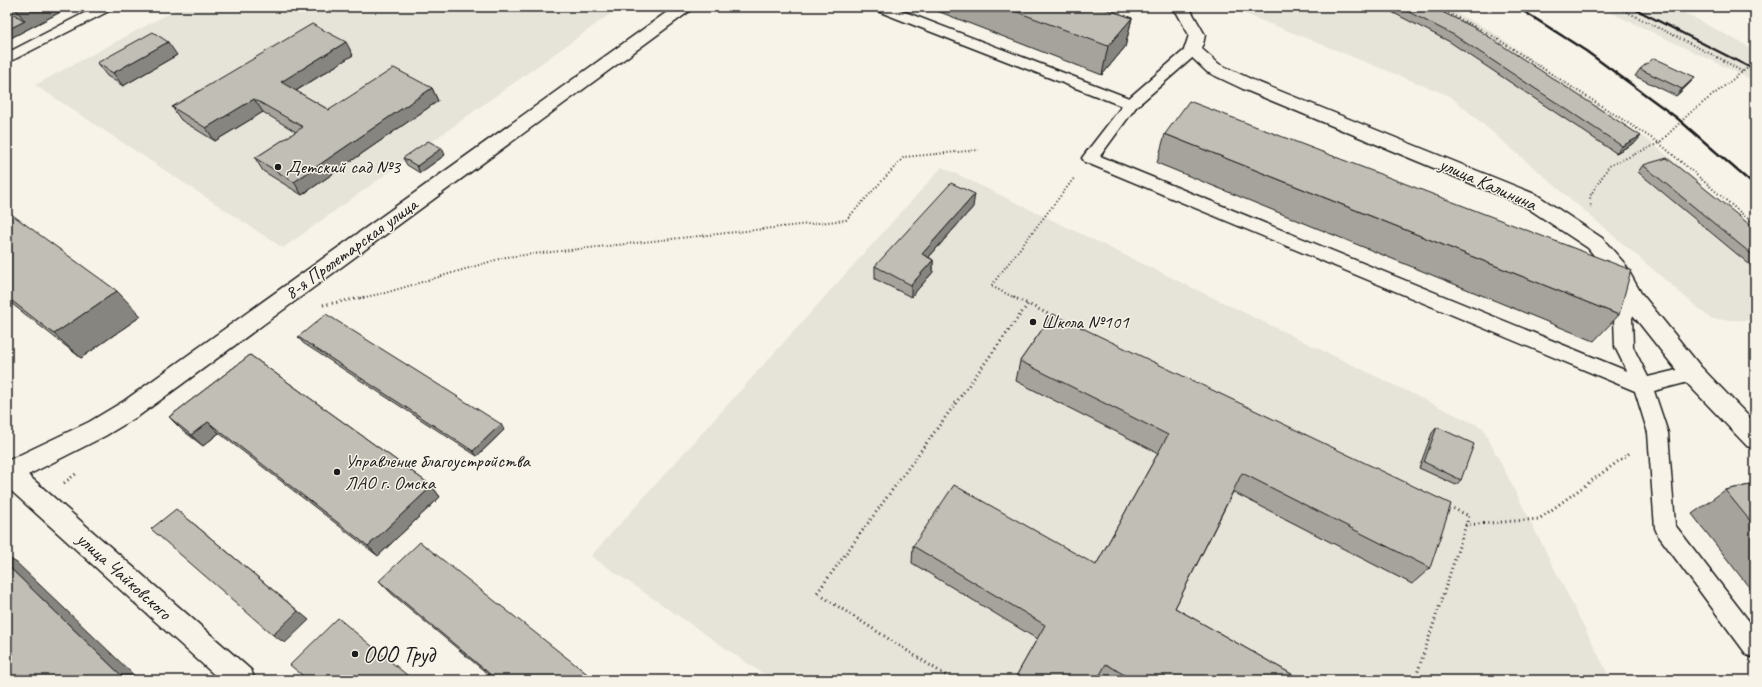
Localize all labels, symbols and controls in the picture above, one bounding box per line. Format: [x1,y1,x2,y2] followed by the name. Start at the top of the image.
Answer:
[1435,152,1542,217] street label: улица Калинина
[286,155,401,179] place label: Детский сад №3
[273,162,283,172] marker: Детский сад №3
[280,192,424,305] street label: 8-я Пролетарская улица
[1041,310,1130,334] place label: Школа №101
[1028,317,1038,327] marker: Школа №101
[345,449,531,495] place label: Управление благоустройства ЛАО г. Омска
[332,467,342,477] marker: Управление благоустройства ЛАО г. Омска
[71,526,177,626] street label: улица Чайковского
[363,640,437,669] place label: ООО Труд
[350,649,360,659] marker: ООО Труд

